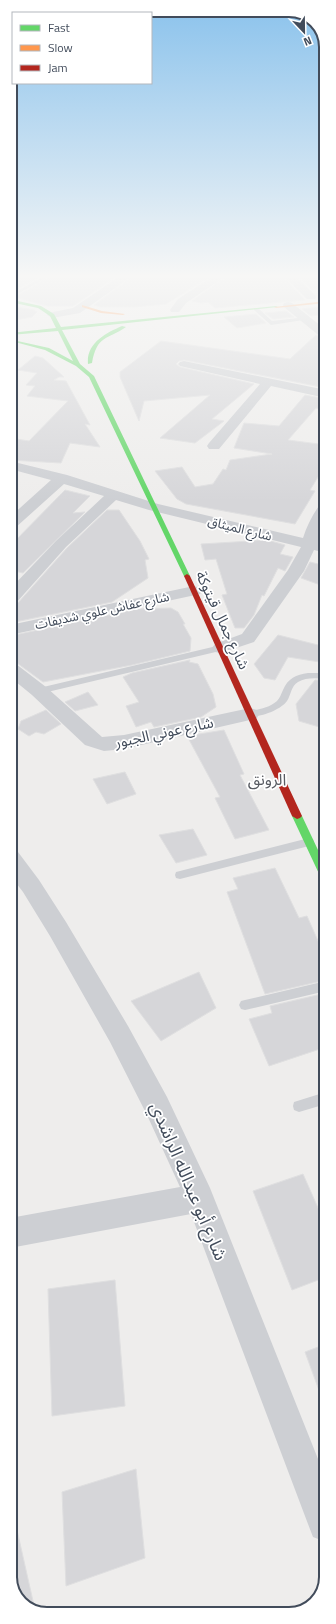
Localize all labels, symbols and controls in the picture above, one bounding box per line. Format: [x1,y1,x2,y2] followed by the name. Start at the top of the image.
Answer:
[12,12,152,84] legend
[284,12,324,52] north arrow
[48,18,71,37] text: Fast
[301,32,314,50] text: N
[48,38,73,57] text: Slow
[48,58,68,77] text: Jam
[205,510,274,547] street label: شارع الميثاق
[189,567,256,674] street label: شارع جمال قيتوكة
[33,586,171,635] street label: شارع عفاش علوي شديفات
[112,710,216,755] street label: شارع عوني الجبور
[248,767,286,791] district label: الرونق
[142,1098,235,1265] street label: شارع أبو عبدالله الراشدي

